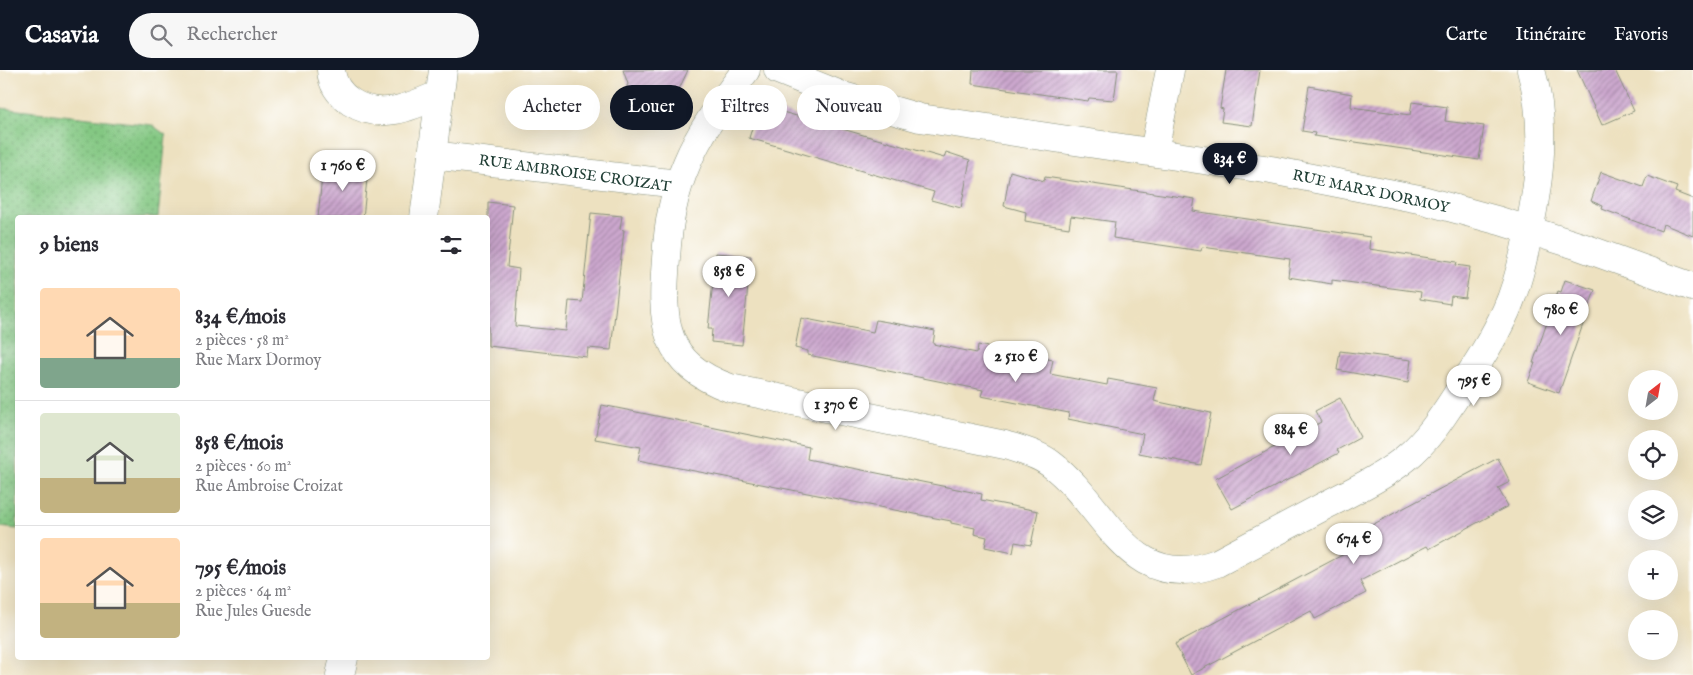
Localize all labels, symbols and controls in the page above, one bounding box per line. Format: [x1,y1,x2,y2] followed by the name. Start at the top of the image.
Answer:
[129,13,479,58] search box
[25,20,99,51] text: Casavia
[147,21,175,49] icon: search
[187,23,277,47] text: Rechercher
[1446,24,1488,47] text: Carte
[1516,24,1586,47] text: Itinéraire
[1614,24,1668,47] text: Favoris
[505,85,600,130] chip: Acheter
[610,85,693,130] chip: Louer
[703,85,787,130] chip: Filtres
[797,85,900,130] chip: Nouveau
[1195,142,1265,185] pin: 834 €
[1214,149,1246,169] text: 834 €
[297,150,389,192] pin: 1 760 €
[477,151,672,196] street label: RUE AMBROISE CROIZAT
[321,156,365,176] text: 1 760 €
[1291,166,1452,218] street label: RUE MARX DORMOY
[437,231,465,259] icon: filters
[40,232,99,259] text: 9 biens
[694,256,764,298] pin: 858 €
[713,262,745,282] text: 858 €
[1526,294,1596,336] pin: 780 €
[1544,300,1578,320] text: 780 €
[195,304,286,331] text: 834 €/mois
[80,308,140,368] icon: home
[195,331,289,351] text: 2 pièces · 58 m²
[970,340,1062,383] pin: 2 510 €
[994,347,1038,367] text: 2 510 €
[195,351,321,371] text: Rue Marx Dormoy
[1439,364,1509,407] pin: 795 €
[1628,370,1678,420] north arrow
[1628,370,1678,660] map controls
[1457,371,1491,391] text: 795 €
[790,388,882,431] pin: 1 370 €
[814,395,858,415] text: 1 370 €
[1256,414,1326,456] pin: 884 €
[1274,420,1308,440] text: 884 €
[195,430,284,457] text: 858 €/mois
[1628,430,1678,480] button: locate
[80,433,140,493] icon: home
[195,457,291,477] text: 2 pièces · 60 m²
[195,477,343,497] text: Rue Ambroise Croizat
[1628,490,1678,540] button: layers
[1319,522,1389,565] pin: 674 €
[1337,529,1371,549] text: 674 €
[1628,550,1678,600] button: +
[195,555,286,582] text: 795 €/mois
[80,558,140,618] icon: home
[195,582,291,602] text: 2 pièces · 64 m²
[195,602,311,622] text: Rue Jules Guesde
[1628,610,1678,660] button: −

